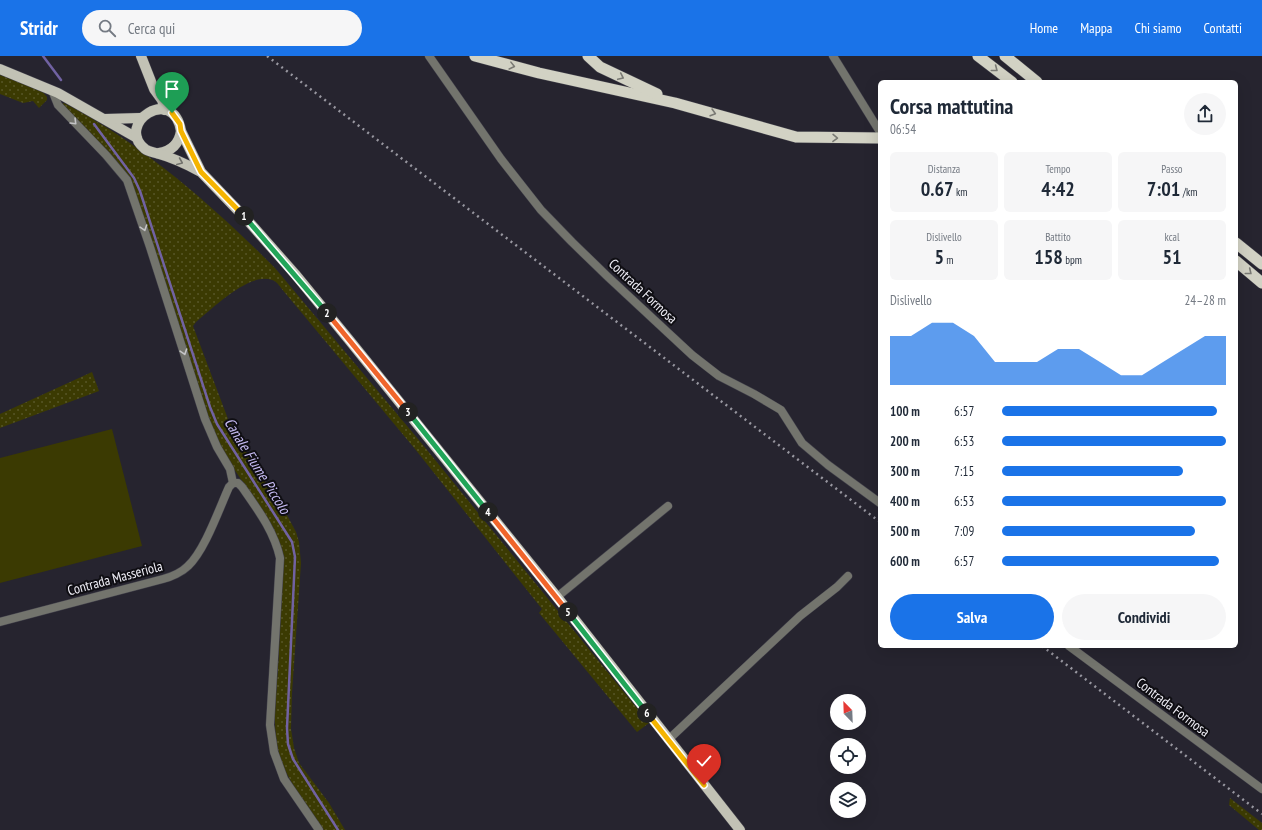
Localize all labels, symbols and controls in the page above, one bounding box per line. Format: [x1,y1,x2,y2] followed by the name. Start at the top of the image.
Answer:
[82,10,362,46] search box
[20,16,58,40] text: Stridr
[96,17,118,39] icon: search
[128,19,175,38] text: Cerca qui
[1030,19,1058,37] text: Home
[1080,19,1112,37] text: Mappa
[1134,19,1182,37] text: Chi siamo
[1204,19,1242,37] text: Contatti
[509,61,516,69] one-way arrow
[991,64,998,71] one-way arrow
[155,72,189,113] pin
[616,72,624,80] one-way arrow
[161,78,183,100] icon: arrive
[890,92,1013,120] text: Corsa mattutina
[1184,93,1226,135] button: share
[710,109,716,117] one-way arrow
[69,117,77,125] one-way arrow
[890,121,916,138] text: 06:54
[832,133,838,142] one-way arrow
[176,157,184,165] one-way arrow
[928,162,960,176] text: Distanza
[1045,162,1071,176] text: Tempo
[1161,162,1183,176] text: Passo
[921,176,954,202] text: 0.67
[1041,176,1075,202] text: 4:42
[1147,176,1180,202] text: 7:01
[954,185,967,199] text: km
[1180,185,1197,199] text: /km
[234,206,254,226] pin: 1
[241,209,247,223] text: 1
[139,225,147,232] one-way arrow
[926,230,962,244] text: Dislivello
[1045,230,1071,244] text: Battito
[1164,230,1180,244] text: kcal
[934,244,944,270] text: 5
[1034,244,1063,270] text: 158
[1162,244,1182,270] text: 51
[944,253,954,267] text: m
[1063,253,1082,267] text: bpm
[605,255,681,327] street label: Contrada Formosa
[1244,268,1252,275] one-way arrow
[890,292,932,309] text: Dislivello
[1184,292,1226,309] text: 24–28 m
[317,303,337,323] pin: 2
[324,306,330,320] text: 2
[179,348,187,355] one-way arrow
[398,402,418,422] pin: 3
[890,403,920,420] text: 100 m
[954,403,974,420] text: 6:57
[405,405,411,419] text: 3
[220,414,295,519] water label: Canale Fiume Piccolo
[890,433,920,450] text: 200 m
[954,433,974,450] text: 6:53
[890,463,920,480] text: 300 m
[954,463,974,480] text: 7:15
[890,493,920,510] text: 400 m
[954,493,974,510] text: 6:53
[478,502,498,522] pin: 4
[485,505,491,519] text: 4
[890,523,920,540] text: 500 m
[954,523,974,540] text: 7:09
[890,553,920,570] text: 600 m
[954,553,974,570] text: 6:57
[65,557,165,599] street label: Contrada Masseriola
[890,594,1054,640] button: Salva
[1062,594,1226,640] button: Condividi
[558,602,578,622] pin: 5
[565,605,571,619] text: 5
[1133,674,1213,740] street label: Contrada Formosa
[830,694,866,730] north arrow
[830,694,866,818] map controls
[637,703,657,723] pin: 6
[644,706,650,720] text: 6
[830,738,866,774] button: locate
[687,744,721,785] pin
[693,750,715,772] icon: check
[830,782,866,818] button: layers

